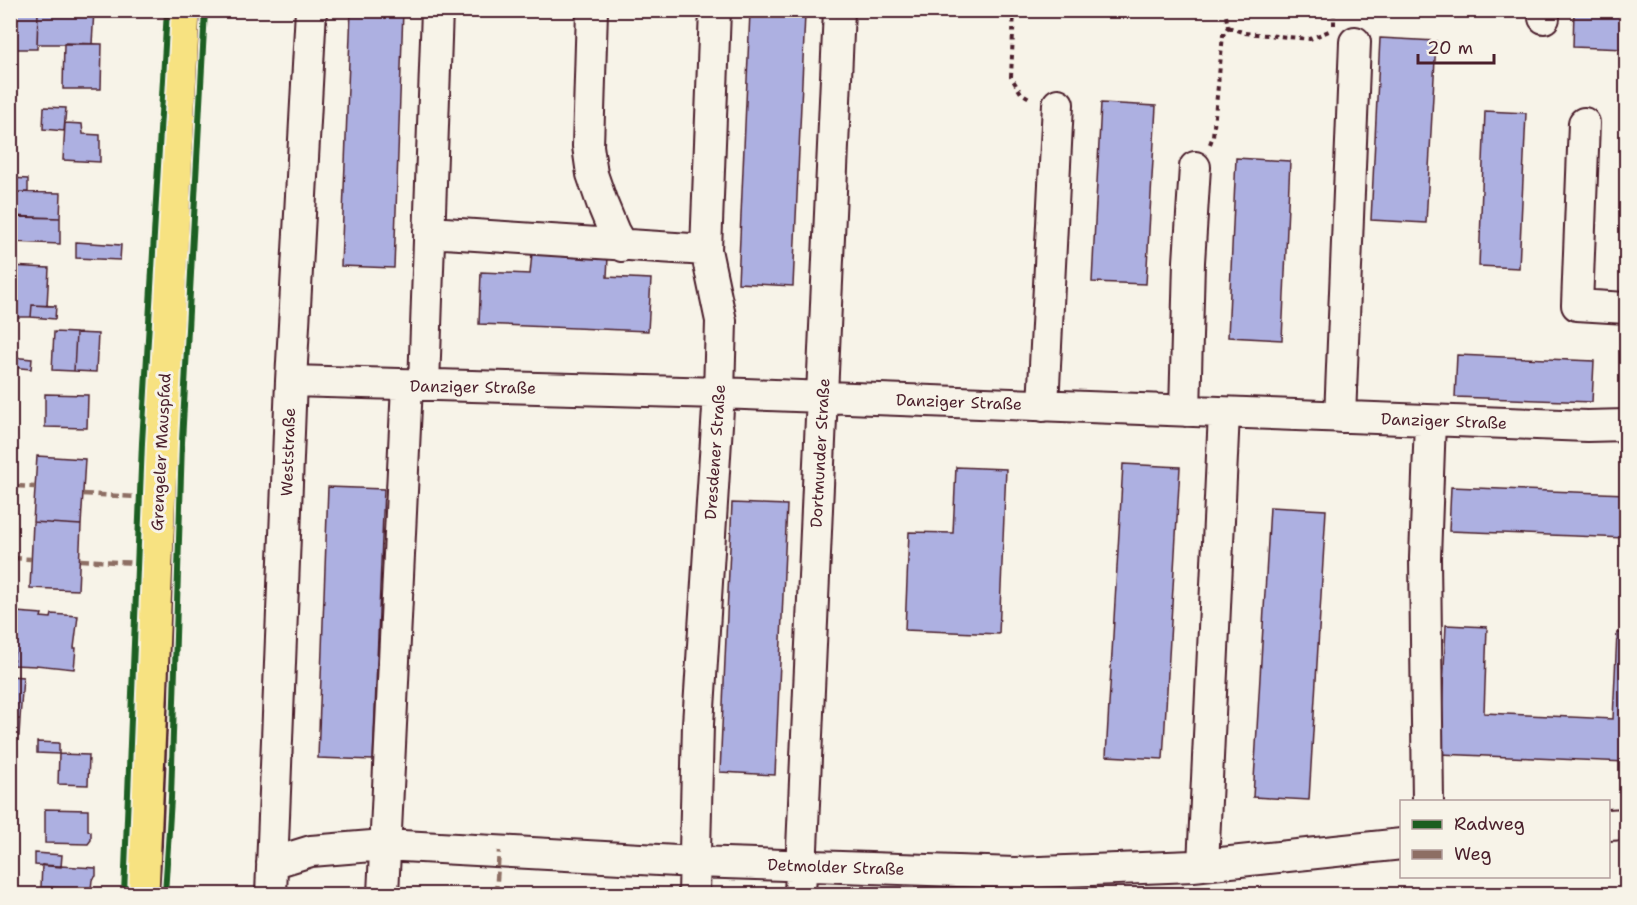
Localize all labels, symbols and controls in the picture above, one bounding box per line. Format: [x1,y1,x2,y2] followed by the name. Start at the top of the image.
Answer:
[1418,27,1494,65] scale bar
[1427,36,1473,60] text: 20 m
[146,372,176,532] street label: Grengeler Mauspfad
[410,375,536,399] street label: Danziger Straße
[806,378,834,528] street label: Dortmunder Straße
[700,384,730,520] street label: Dresdener Straße
[896,389,1022,415] street label: Danziger Straße
[276,407,300,497] street label: Weststraße
[1381,408,1507,434] street label: Danziger Straße
[1400,800,1610,878] legend
[1454,812,1525,836] text: Radweg
[1454,842,1492,866] text: Weg
[767,854,905,880] street label: Detmolder Straße

